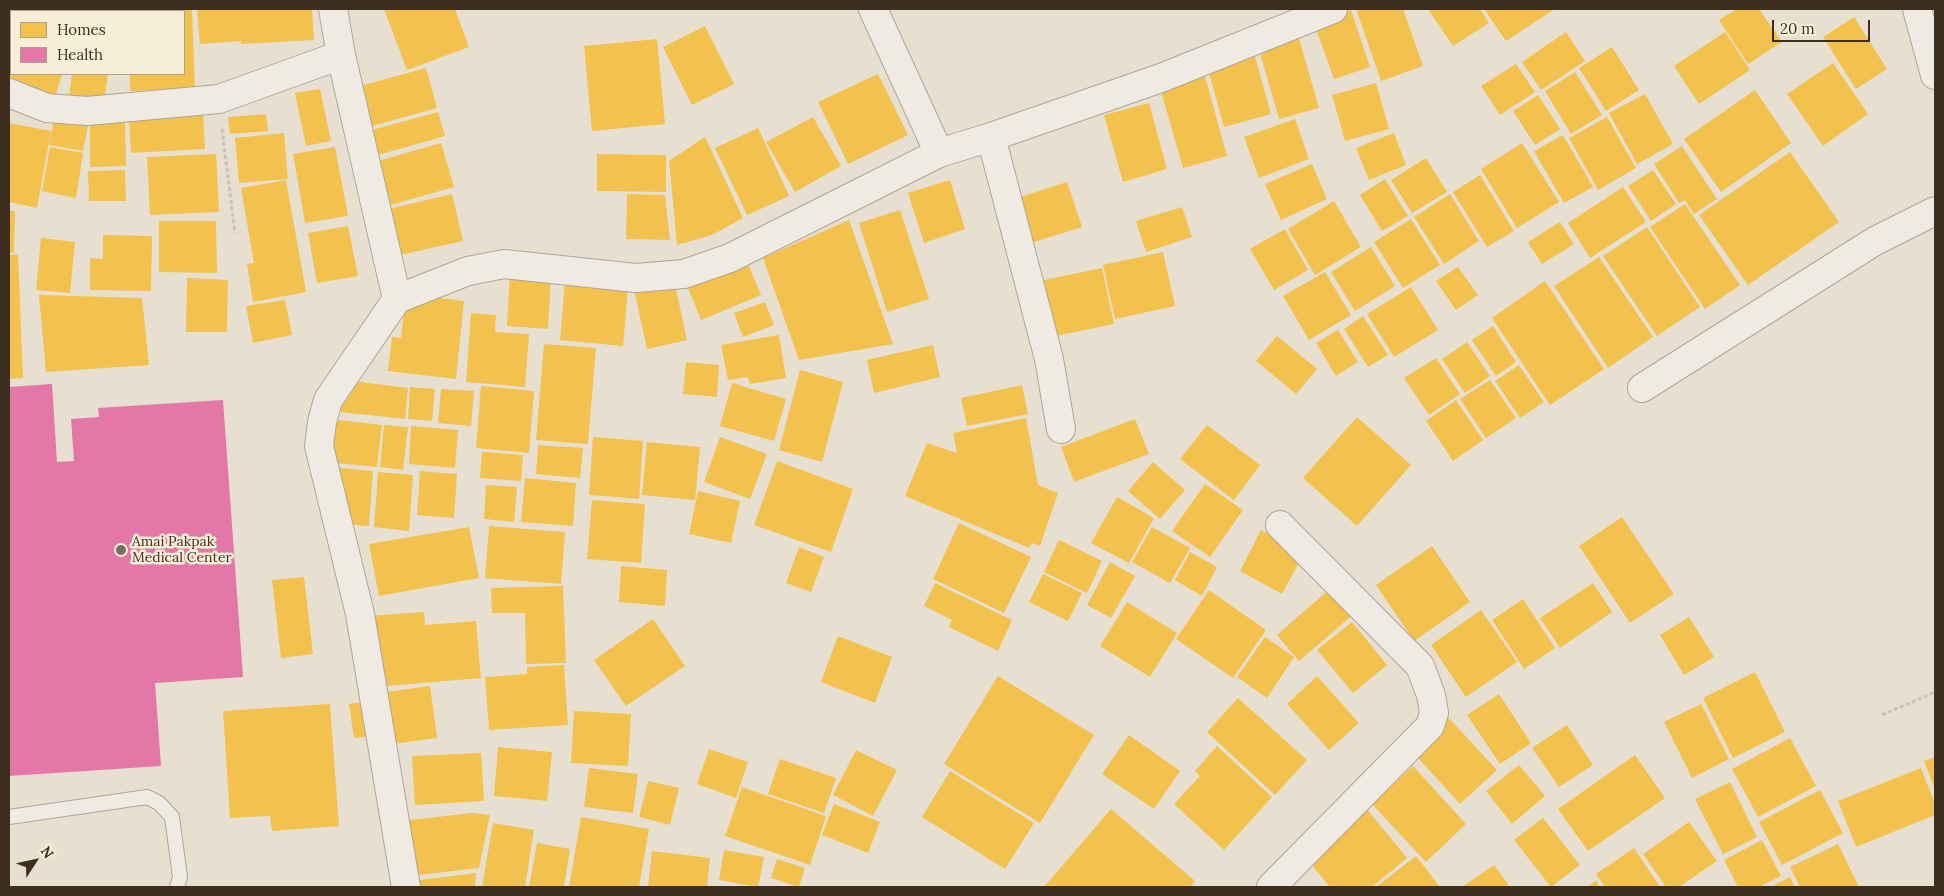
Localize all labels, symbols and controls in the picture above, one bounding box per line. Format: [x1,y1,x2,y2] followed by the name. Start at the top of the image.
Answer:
[10,10,185,75] legend
[1774,10,1872,42] scale bar
[1780,19,1815,38] text: 20 m
[57,20,106,39] text: Homes
[57,45,103,64] text: Health
[132,534,232,566] place label: Amai Pakpak Medical Center
[114,543,128,557] marker: Amai Pakpak Medical Center
[10,836,60,886] north arrow
[37,843,58,862] text: N

